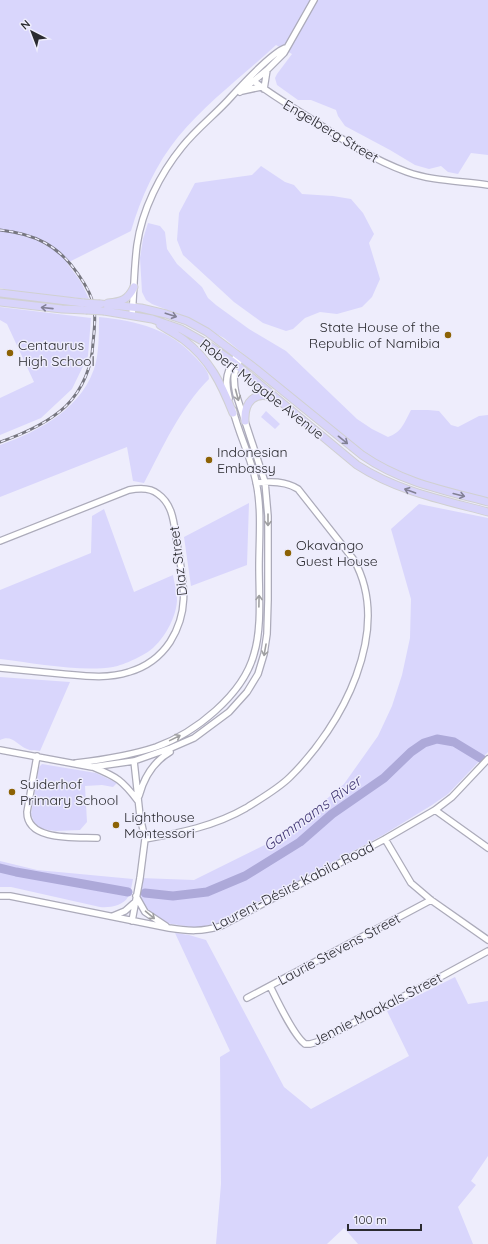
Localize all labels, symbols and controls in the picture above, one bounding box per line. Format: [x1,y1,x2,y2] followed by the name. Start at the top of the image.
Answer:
[12,12,52,52] north arrow
[18,17,33,32] text: N
[280,95,382,167] street label: Engelberg Street
[41,304,54,312] one-way arrow
[164,312,176,320] one-way arrow
[309,318,440,352] place label: State House of the Republic of Namibia
[443,330,453,340] marker: State House of the Republic of Namibia
[196,335,328,443] street label: Robert Mugabe Avenue
[18,336,95,370] place label: Centaurus High School
[5,348,15,358] marker: Centaurus High School
[233,388,241,401] one-way arrow
[338,436,348,445] one-way arrow
[217,443,288,477] place label: Indonesian Embassy
[204,455,214,465] marker: Indonesian Embassy
[404,486,416,494] one-way arrow
[453,491,466,499] one-way arrow
[264,513,272,526] one-way arrow
[165,525,191,597] street label: Diaz Street
[296,536,378,570] place label: Okavango Guest House
[283,548,293,558] marker: Okavango Guest House
[255,595,263,608] one-way arrow
[261,643,269,656] one-way arrow
[169,734,181,741] one-way arrow
[259,770,366,855] water label: Gammams River
[20,775,118,809] place label: Suiderhof Primary School
[7,787,17,797] marker: Suiderhof Primary School
[124,808,195,842] place label: Lighthouse Montessori
[111,820,121,830] marker: Lighthouse Montessori
[209,837,377,935] street label: Laurent-Désiré Kabila Road
[275,909,404,989] street label: Laurie Stevens Street
[144,910,155,919] one-way arrow
[309,968,445,1050] street label: Jennie Maakals Street
[348,1206,421,1232] scale bar
[354,1212,387,1227] text: 100 m

